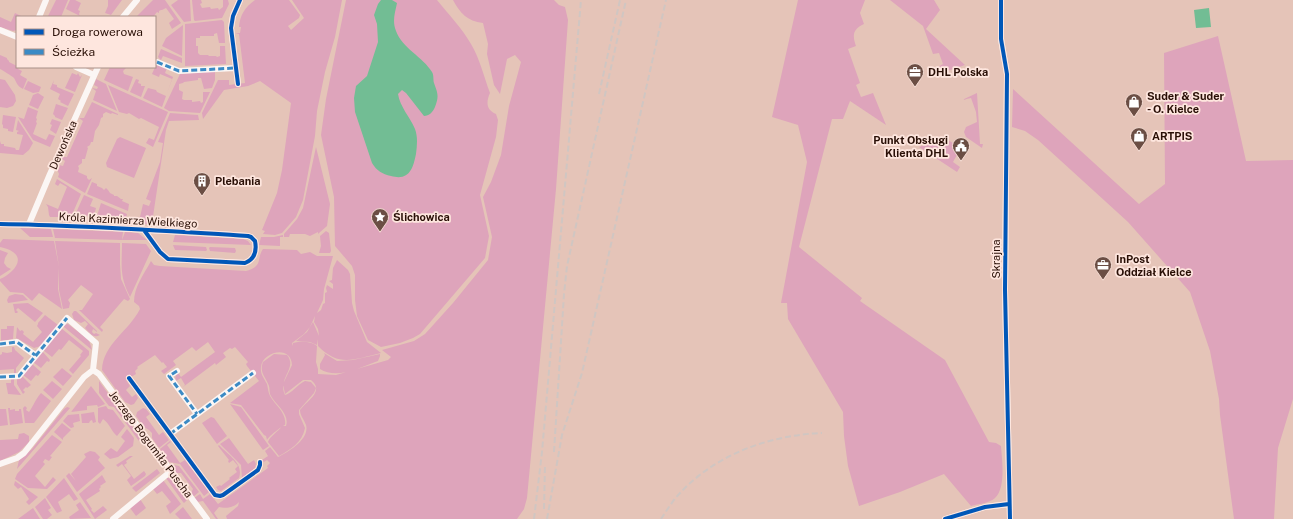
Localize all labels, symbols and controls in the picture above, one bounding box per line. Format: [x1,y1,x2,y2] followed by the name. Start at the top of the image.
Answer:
[16,16,156,68] legend
[52,25,143,39] text: Droga rowerowa
[52,45,95,59] text: Ścieżka
[905,62,925,87] office icon: DHL Polska
[928,66,988,78] place label: DHL Polska
[1147,90,1224,115] place label: Suder & Suder - O. Kielce
[1124,92,1144,117] shop icon: Suder & Suder - O. Kielce
[47,119,79,171] street label: Dewońska
[1129,126,1149,151] shop icon: ARTPIS
[1152,130,1193,142] place label: ARTPIS
[873,134,948,159] place label: Punkt Obsługi Klienta DHL
[951,136,971,161] public building icon: Punkt Obsługi Klienta DHL
[192,171,212,196] building icon: Plebania
[215,175,260,187] place label: Plebania
[370,207,390,232] place icon: Ślichowica
[58,210,198,230] street label: Króla Kazimierza Wielkiego
[393,210,450,223] place label: Ślichowica
[990,239,1002,279] street label: Skrajna
[1116,253,1192,278] place label: InPost Oddział Kielce
[1093,255,1113,280] office icon: InPost Oddział Kielce
[107,388,195,500] street label: Jerzego Bogumiła Puscha

